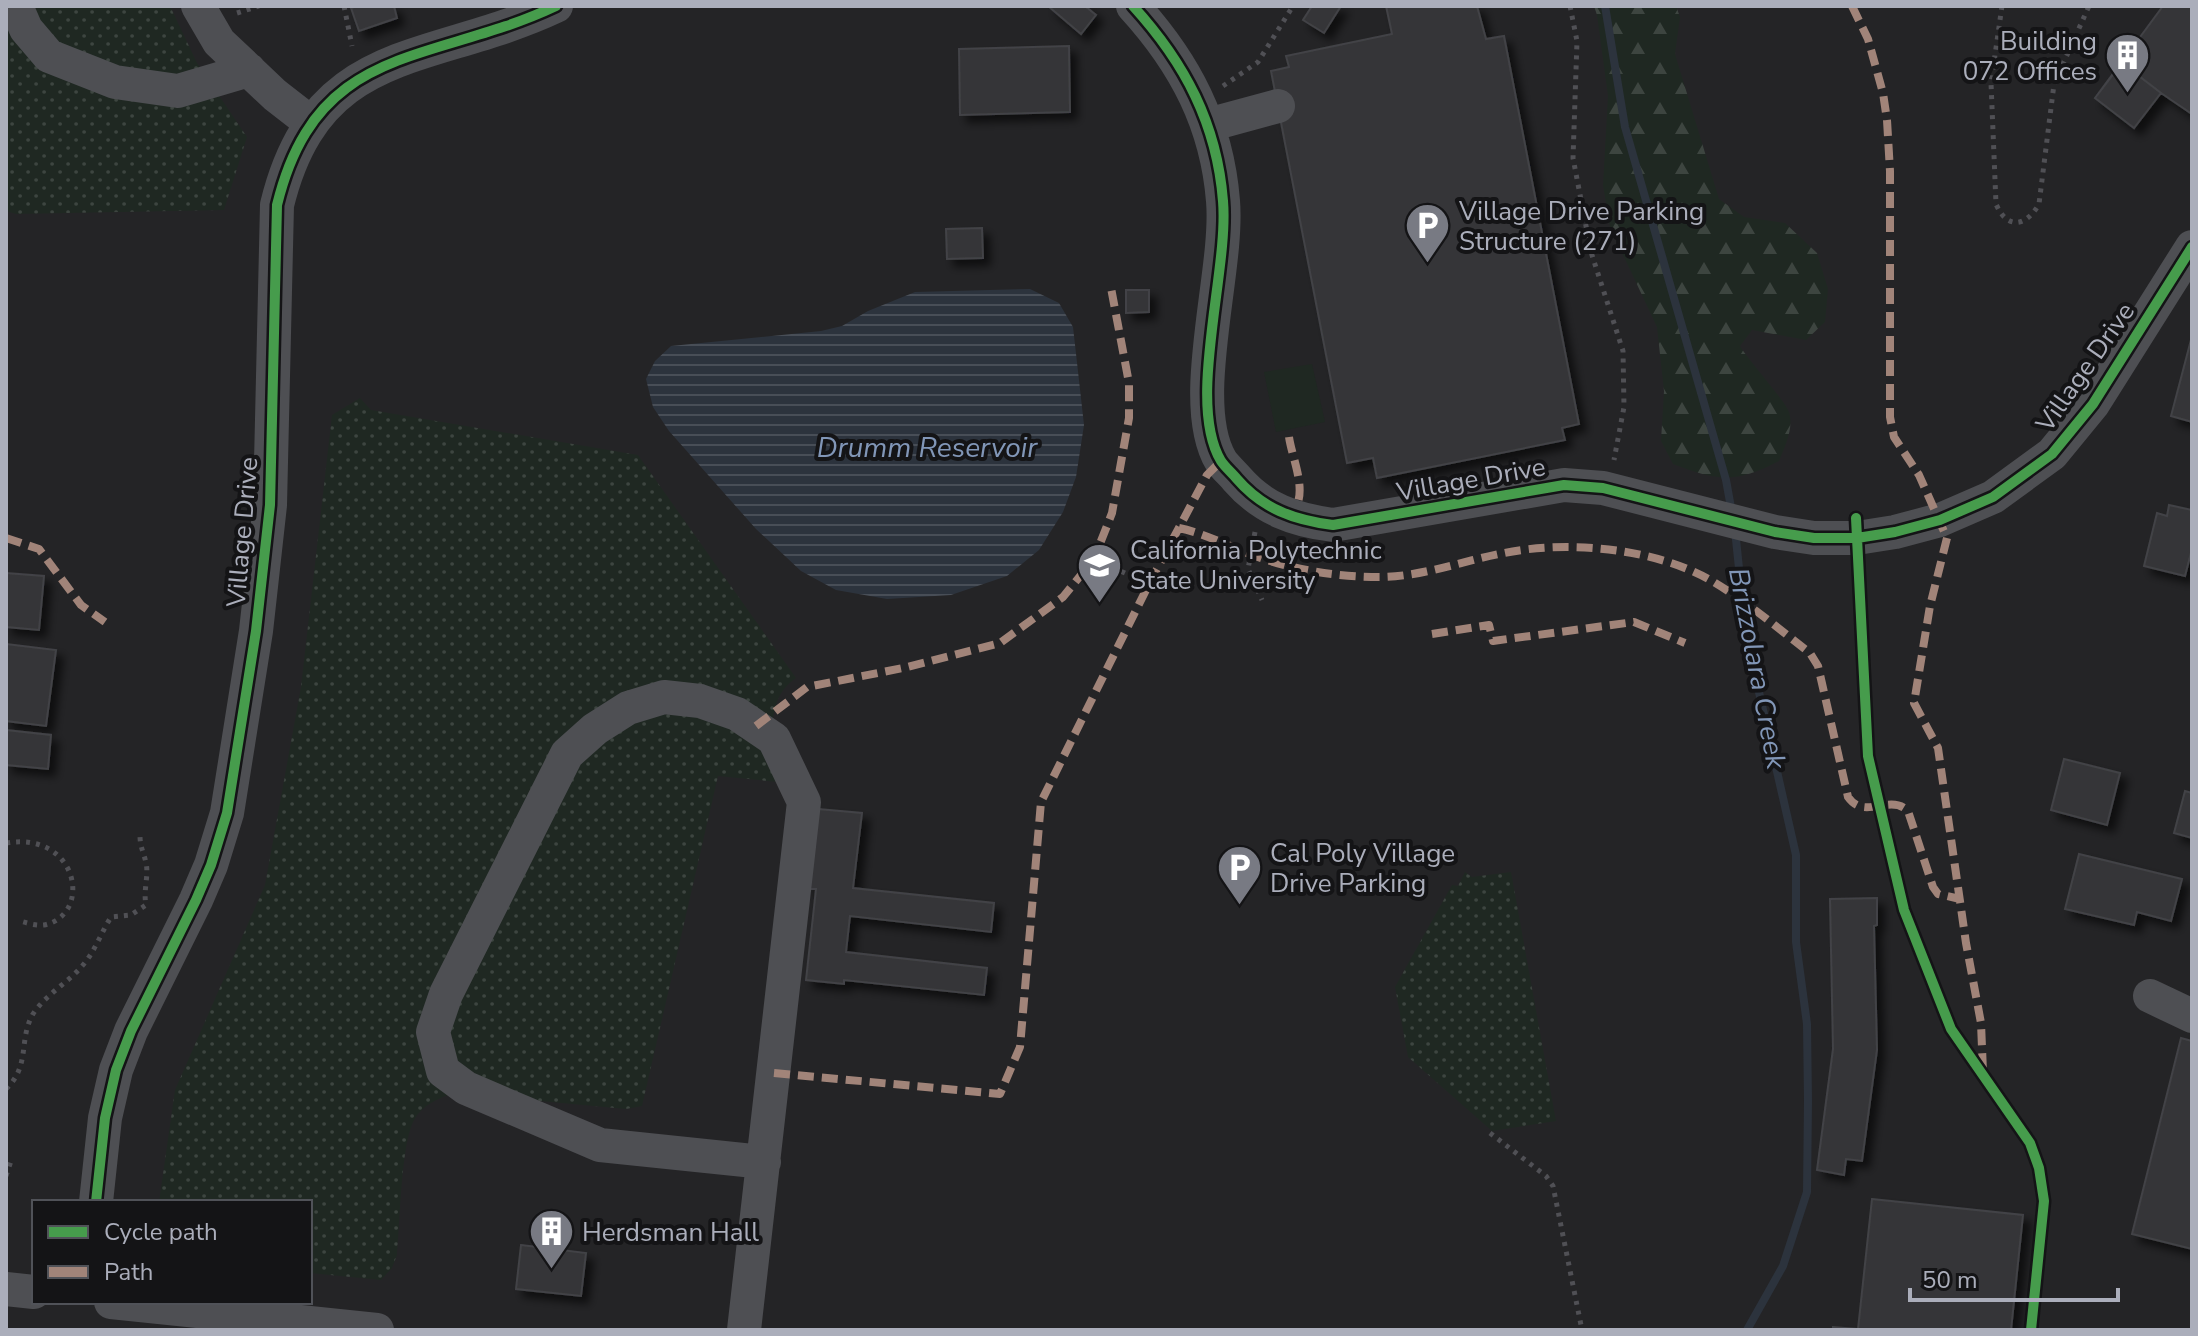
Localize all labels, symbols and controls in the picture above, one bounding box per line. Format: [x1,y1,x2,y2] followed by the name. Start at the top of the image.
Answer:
[1963,24,2097,89] place label: Building 072 Offices
[2104,32,2152,95] building icon: Building 072 Offices
[1458,194,1704,259] place label: Village Drive Parking Structure (271)
[1404,202,1452,265] parking icon: Village Drive Parking Structure (271)
[2027,296,2143,440] street label: Village Drive
[817,429,1038,467] water label: Drumm Reservoir
[1393,449,1548,510] street label: Village Drive
[218,456,266,610] street label: Village Drive
[1130,533,1382,598] place label: California Polytechnic State University
[1075,541,1123,604] school or university icon: California Polytechnic State University
[1719,564,1795,773] water label: Brizzolara Creek
[1270,836,1455,901] place label: Cal Poly Village Drive Parking
[1215,844,1263,907] parking icon: Cal Poly Village Drive Parking
[32,1200,312,1304] legend
[527,1208,575,1271] building icon: Herdsman Hall
[582,1215,759,1250] place label: Herdsman Hall
[104,1216,218,1248] text: Cycle path
[1910,1252,2118,1302] scale bar
[104,1256,153,1288] text: Path
[1922,1264,1978,1296] text: 50 m

